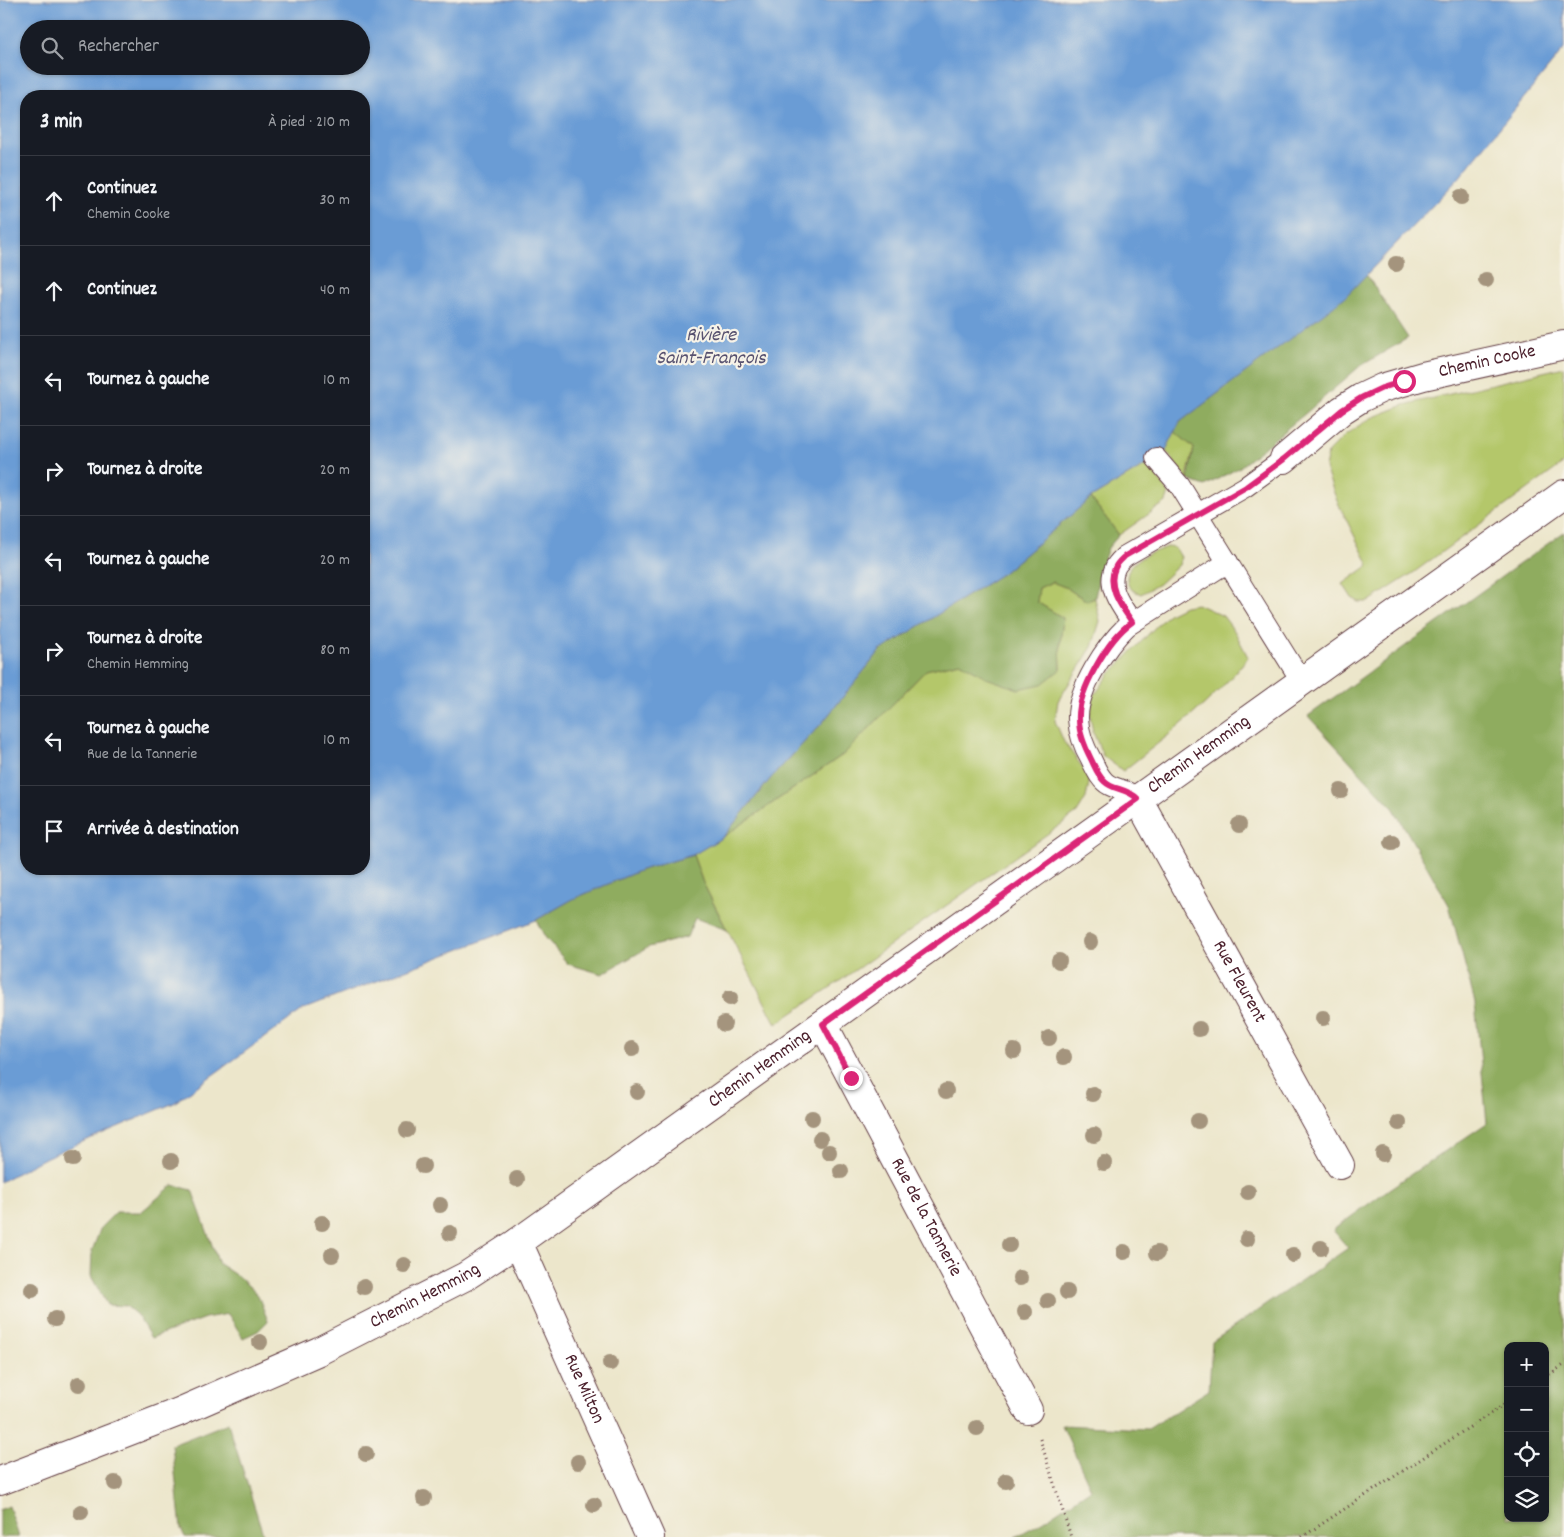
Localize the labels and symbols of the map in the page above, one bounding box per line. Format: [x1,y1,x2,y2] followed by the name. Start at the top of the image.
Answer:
[656,322,766,373] water label: Rivière Saint-François
[1436,338,1538,386] street label: Chemin Cooke
[1393,370,1416,393] route start
[1142,709,1256,801] street label: Chemin Hemming
[1205,936,1273,1028] street label: Rue Fleurent
[703,1023,817,1115] street label: Chemin Hemming
[840,1067,863,1090] route end
[883,1153,968,1282] street label: Rue de la Tannerie
[365,1257,486,1336] street label: Chemin Hemming
[556,1350,611,1428] street label: Rue Milton

